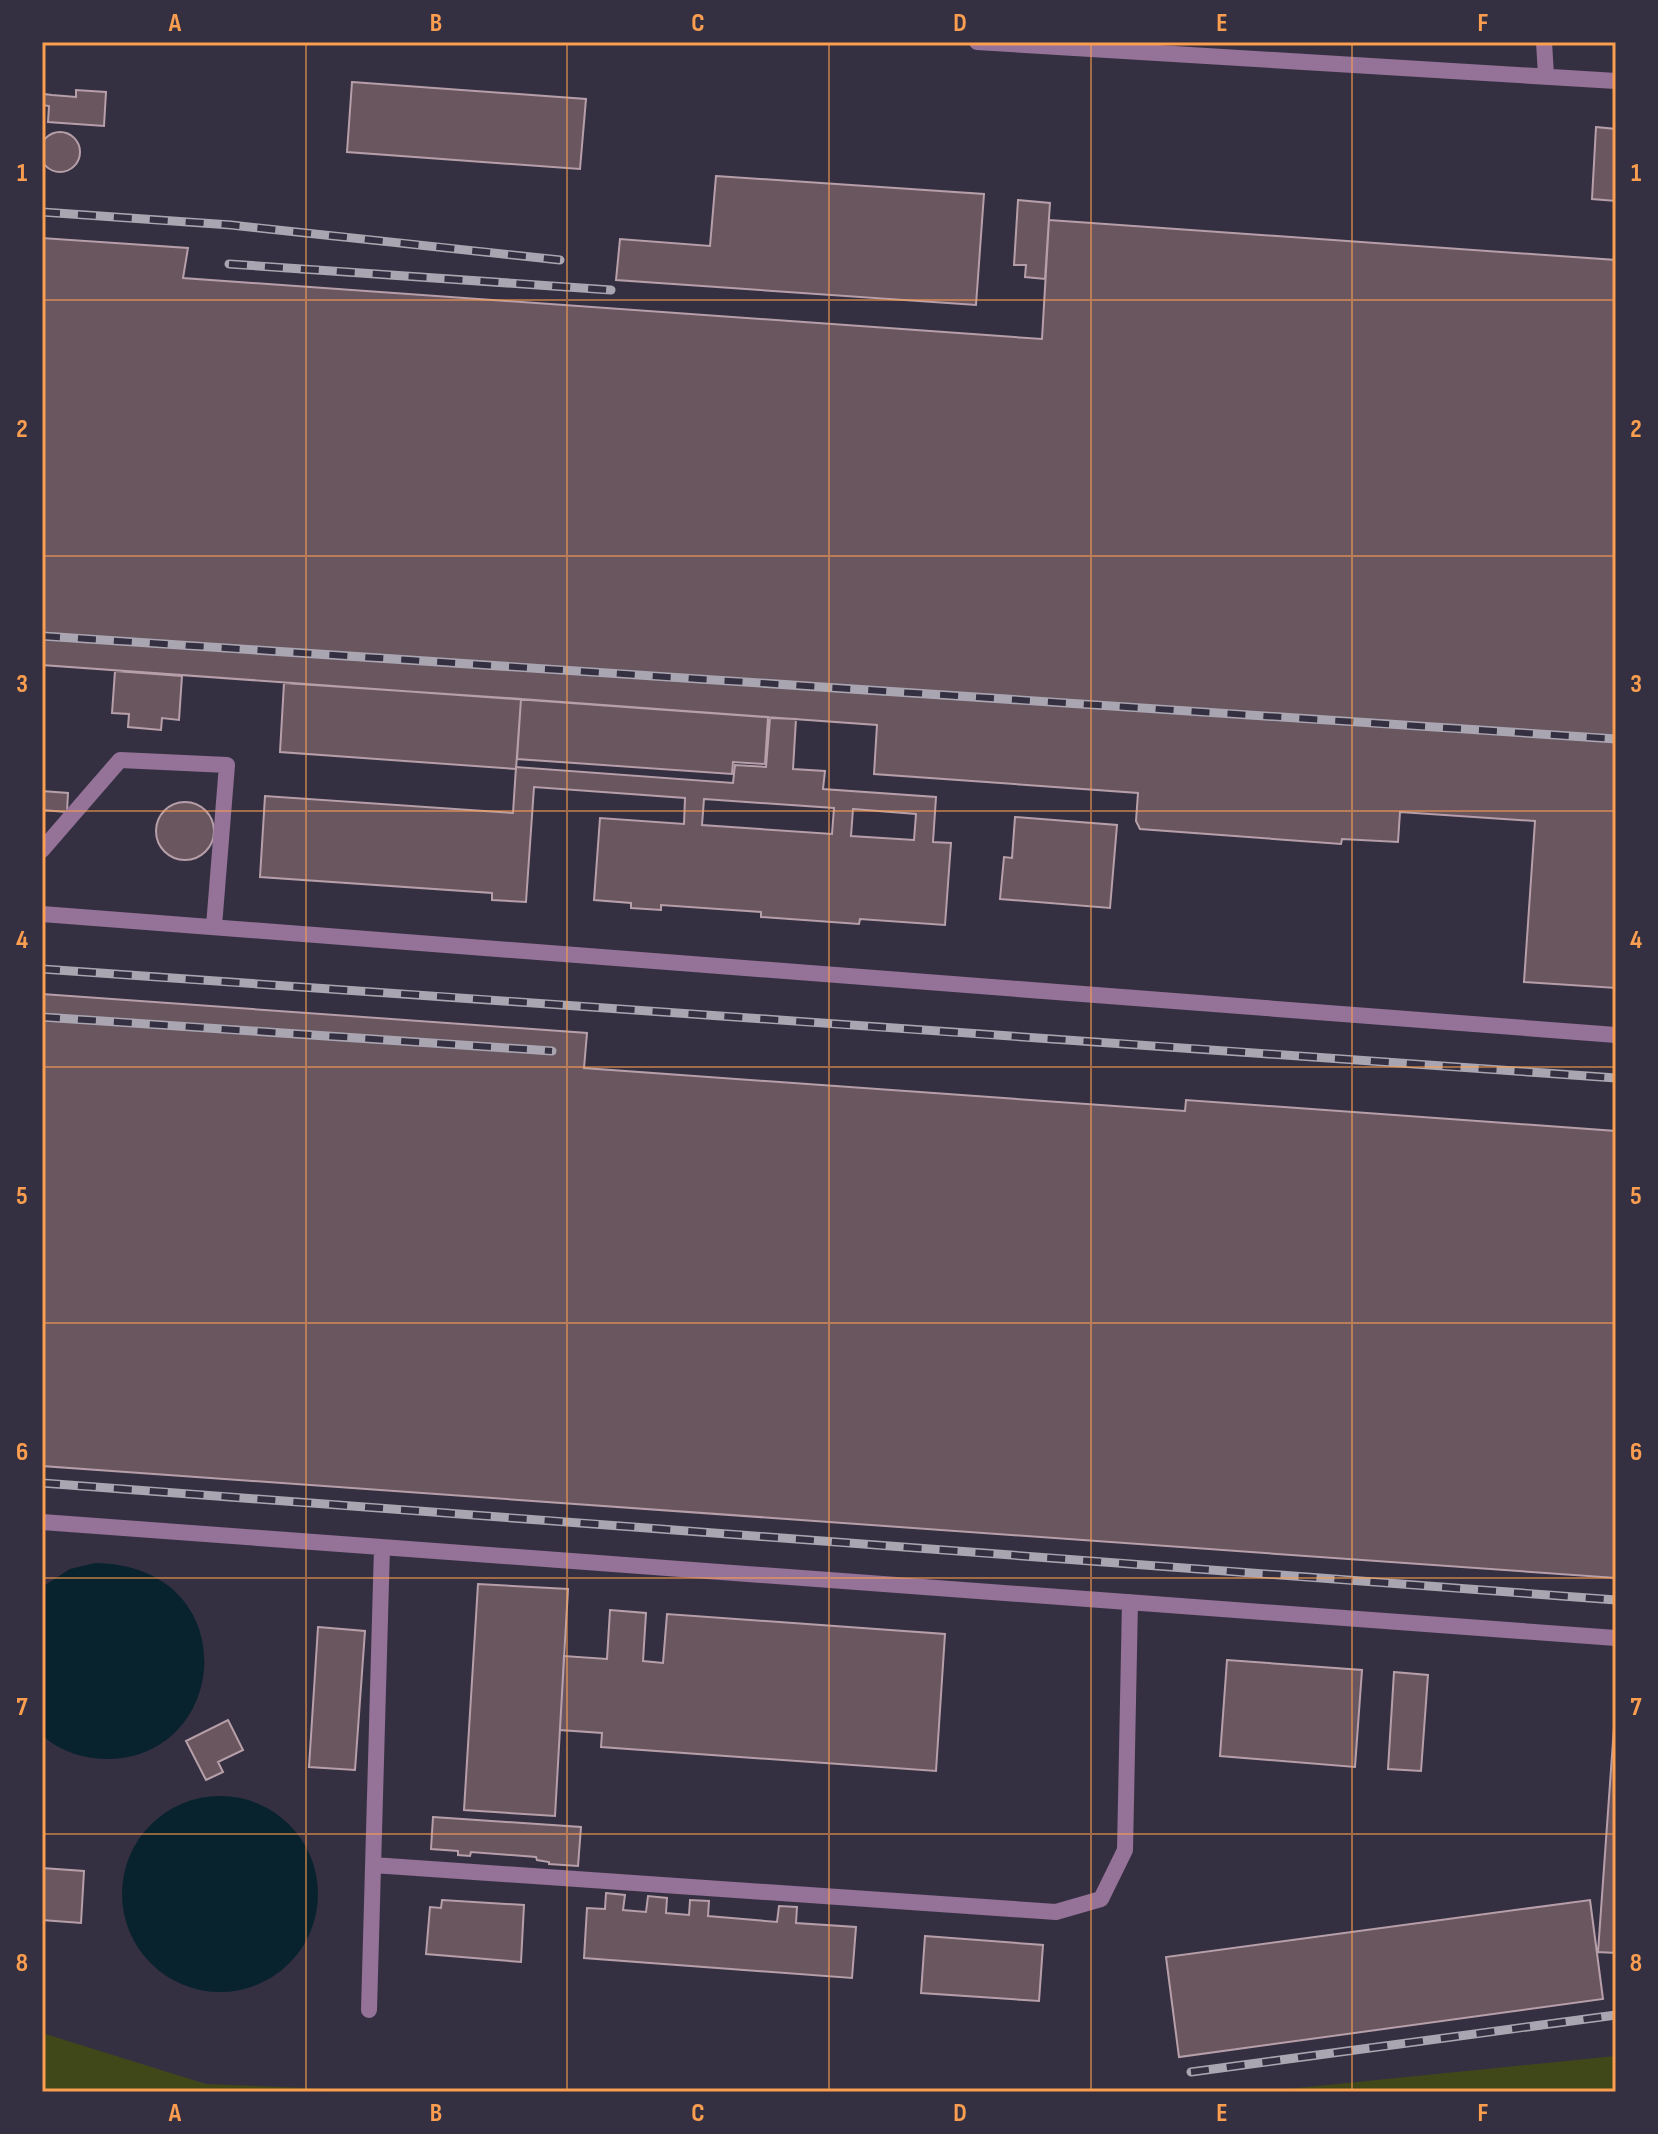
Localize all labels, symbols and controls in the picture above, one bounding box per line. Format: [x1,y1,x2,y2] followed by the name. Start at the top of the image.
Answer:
[168,8,182,39] text: A
[430,8,442,39] text: B
[691,8,705,39] text: C
[953,8,967,39] text: D
[1216,8,1228,39] text: E
[1478,8,1489,39] text: F
[17,158,27,189] text: 1
[1631,158,1641,189] text: 1
[16,414,28,445] text: 2
[1630,414,1642,445] text: 2
[16,669,28,700] text: 3
[1630,669,1642,700] text: 3
[16,925,28,956] text: 4
[1630,925,1642,956] text: 4
[16,1181,28,1212] text: 5
[1630,1181,1642,1212] text: 5
[16,1437,28,1468] text: 6
[1630,1437,1642,1468] text: 6
[16,1692,28,1723] text: 7
[1630,1692,1642,1723] text: 7
[16,1948,28,1979] text: 8
[1630,1948,1642,1979] text: 8
[168,2098,182,2129] text: A
[430,2098,442,2129] text: B
[691,2098,705,2129] text: C
[953,2098,967,2129] text: D
[1216,2098,1228,2129] text: E
[1478,2098,1489,2129] text: F

